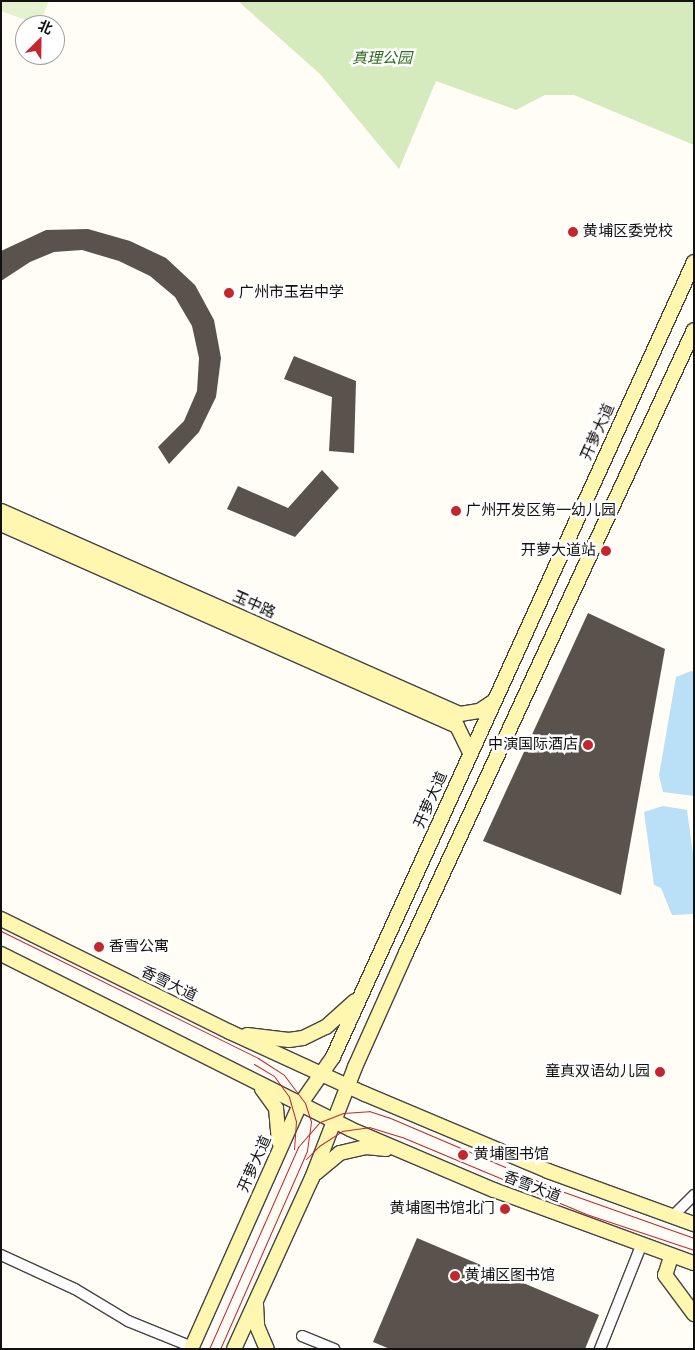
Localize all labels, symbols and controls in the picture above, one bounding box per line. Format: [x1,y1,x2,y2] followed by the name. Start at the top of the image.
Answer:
[15,15,65,65] north arrow
[36,17,55,37] text: 北
[352,50,412,68] park label: 真理公园
[583,223,673,241] place label: 黄埔区委党校
[567,226,579,238] marker: 黄埔区委党校
[239,284,344,302] place label: 广州市玉岩中学
[223,287,235,299] marker: 广州市玉岩中学
[578,401,618,463] street label: 开萝大道
[466,502,616,520] place label: 广州开发区第一幼儿园
[450,505,462,517] marker: 广州开发区第一幼儿园
[521,542,596,560] place label: 开萝大道站
[600,545,612,557] marker: 开萝大道站
[230,588,278,622] street label: 玉中路
[488,736,578,754] place label: 中演国际酒店
[582,739,594,751] marker: 中演国际酒店
[411,769,451,831] street label: 开萝大道
[109,938,169,956] place label: 香雪公寓
[93,941,105,953] marker: 香雪公寓
[138,963,200,1005] street label: 香雪大道
[545,1063,650,1081] place label: 童真双语幼儿园
[654,1066,666,1078] marker: 童真双语幼儿园
[235,1133,275,1195] street label: 开萝大道
[474,1146,549,1164] place label: 黄埔图书馆
[456,1148,470,1162] marker: 黄埔图书馆
[501,1168,563,1206] street label: 香雪大道
[390,1200,495,1218] place label: 黄埔图书馆北门
[499,1203,511,1215] marker: 黄埔图书馆北门
[465,1267,555,1285] place label: 黄埔区图书馆
[449,1270,461,1282] marker: 黄埔区图书馆

